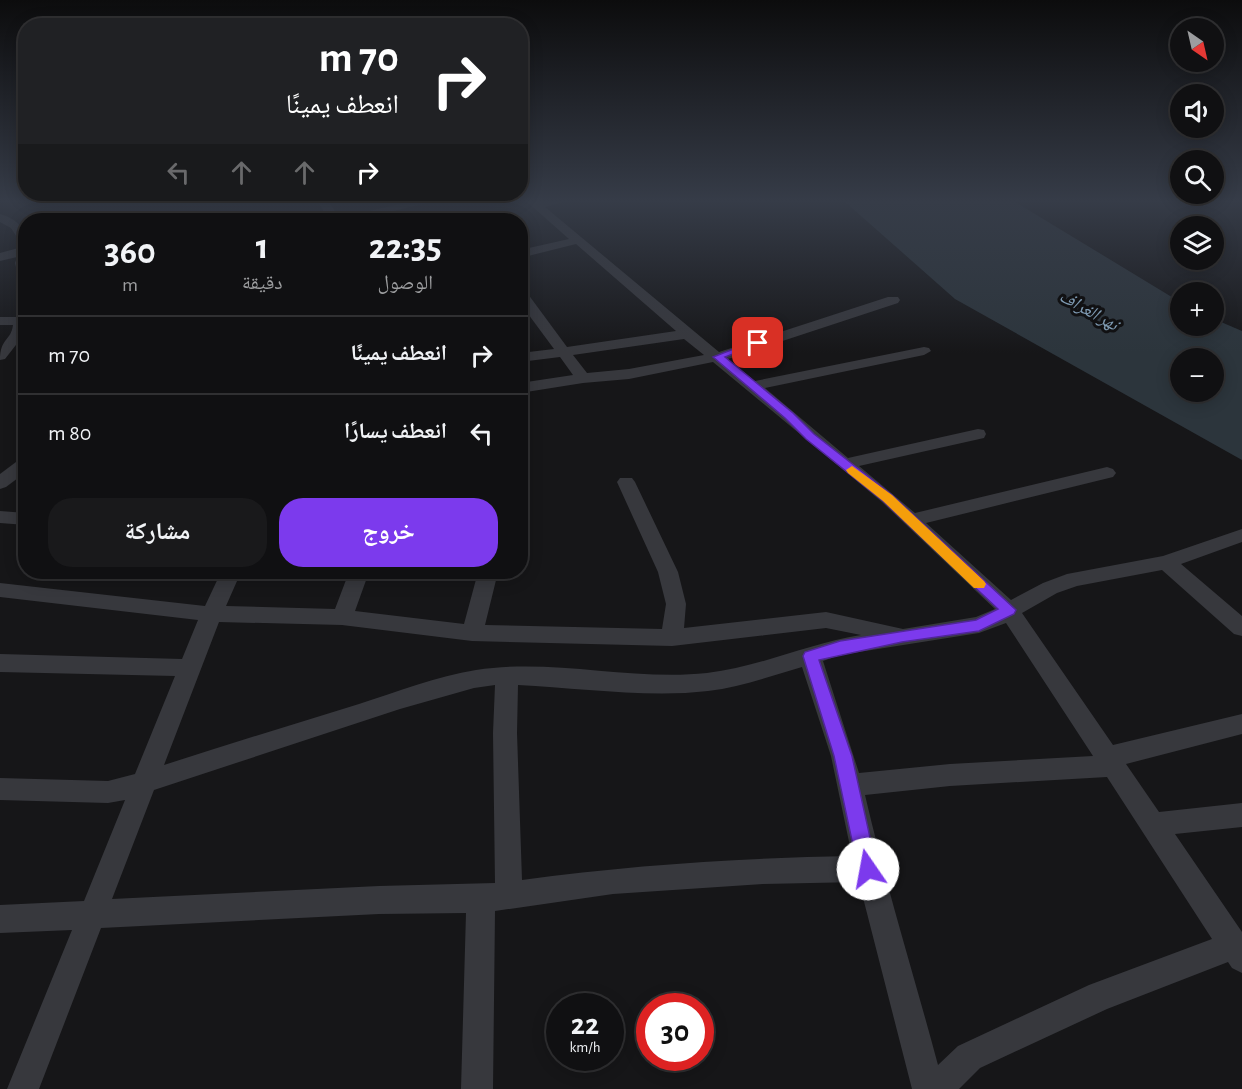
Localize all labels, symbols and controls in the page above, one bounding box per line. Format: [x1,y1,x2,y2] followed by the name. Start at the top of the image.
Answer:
[1170,18,1224,72] north arrow
[1170,18,1224,402] map controls
[319,37,399,79] text: 70 m
[420,42,498,120] icon: right
[1170,84,1224,138] button: sound
[286,91,399,118] text: انعطف يمينًا
[1170,150,1224,204] button: search
[162,156,195,189] icon: left
[225,156,258,189] icon: ahead
[288,156,321,189] icon: ahead
[351,156,384,189] icon: right
[1170,216,1224,270] button: layers
[256,229,269,265] text: 1
[369,229,442,265] text: 22:35
[104,234,156,270] text: 360
[242,273,283,293] text: دقيقة
[378,273,433,293] text: الوصول
[122,275,138,295] text: m
[1170,282,1224,336] button: +
[1056,287,1124,336] water label: نهر الغراف
[732,317,783,368] pin
[741,326,774,359] icon: arrive
[465,339,498,372] icon: right
[350,342,447,364] text: انعطف يمينًا
[48,344,90,366] text: 70 m
[1170,348,1224,402] button: −
[465,417,498,450] icon: left
[344,420,447,442] text: انعطف يسارًا
[48,422,91,444] text: 80 m
[48,498,267,567] button: مشاركة
[279,498,498,567] button: خروج
[836,837,900,901] position arrow
[636,993,714,1071] speed limit sign: 30
[571,1010,599,1040] text: 22
[570,1040,600,1055] text: km/h

